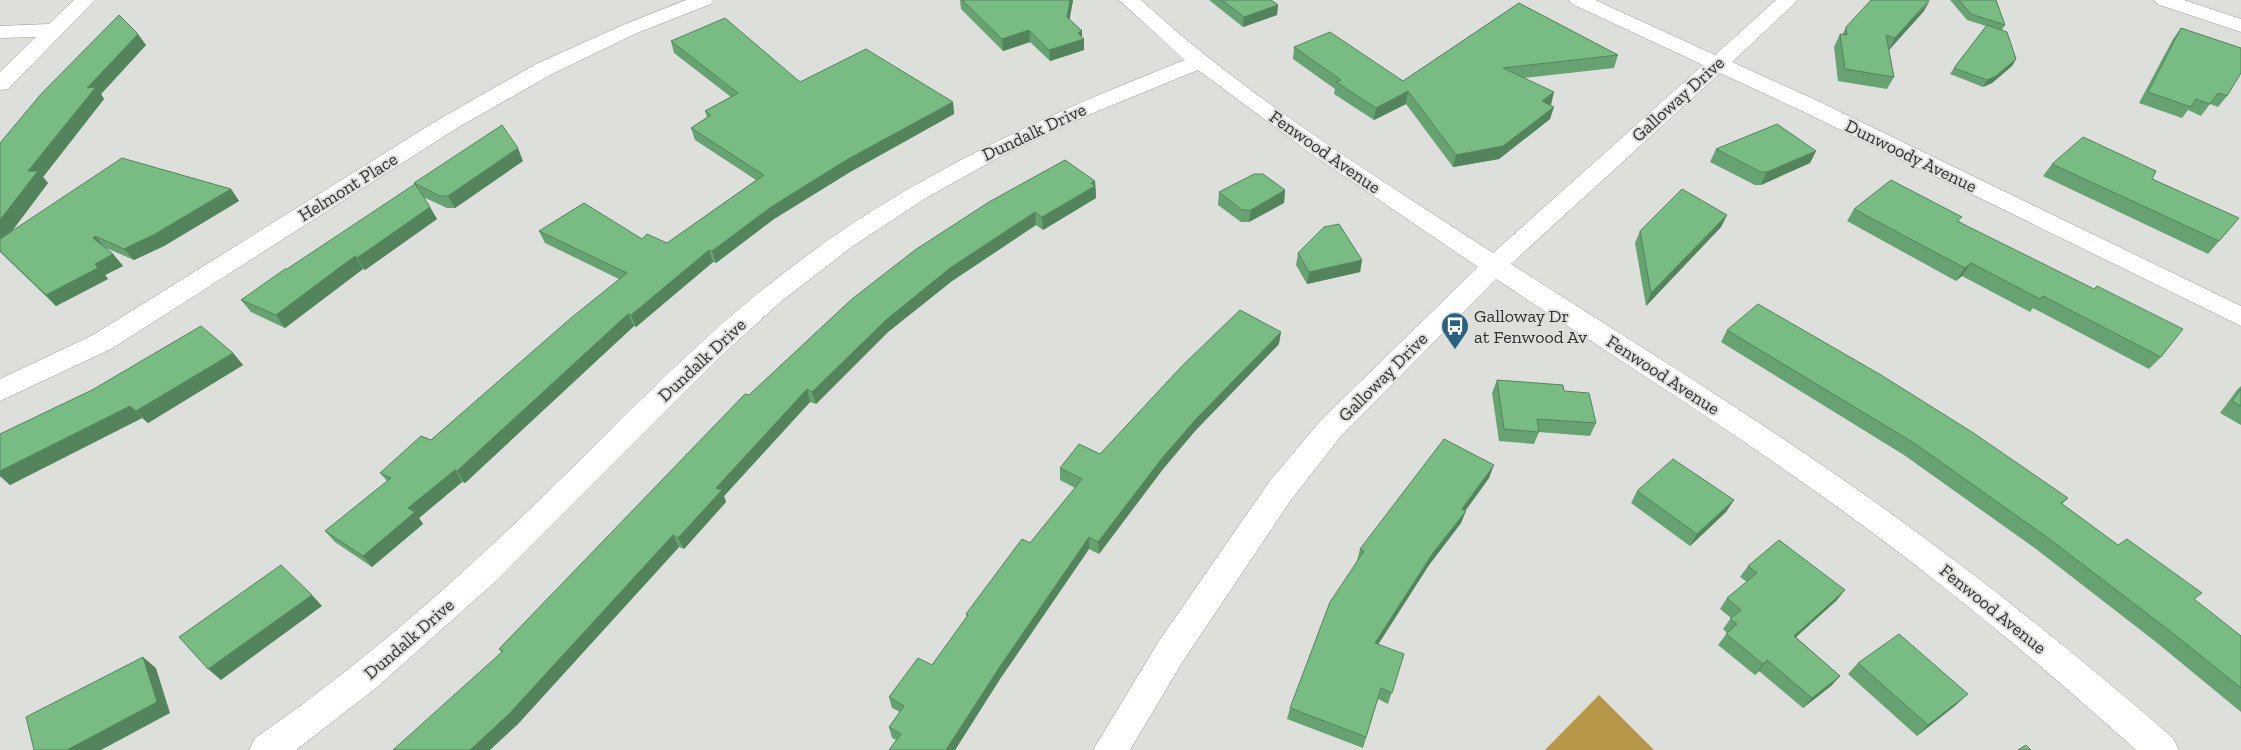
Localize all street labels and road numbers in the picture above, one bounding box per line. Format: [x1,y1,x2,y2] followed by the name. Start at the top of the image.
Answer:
[1627,52,1729,146] street label: Galloway Drive
[978,98,1090,166] street label: Dundalk Drive
[1265,106,1385,198] street label: Fenwood Avenue
[1842,115,1980,197] street label: Dunwoody Avenue
[294,148,402,226] street label: Helmont Place
[653,314,751,406] street label: Dundalk Drive
[1334,328,1432,426] street label: Galloway Drive
[1602,330,1724,420] street label: Fenwood Avenue
[1935,559,2051,659] street label: Fenwood Avenue
[359,594,459,684] street label: Dundalk Drive

